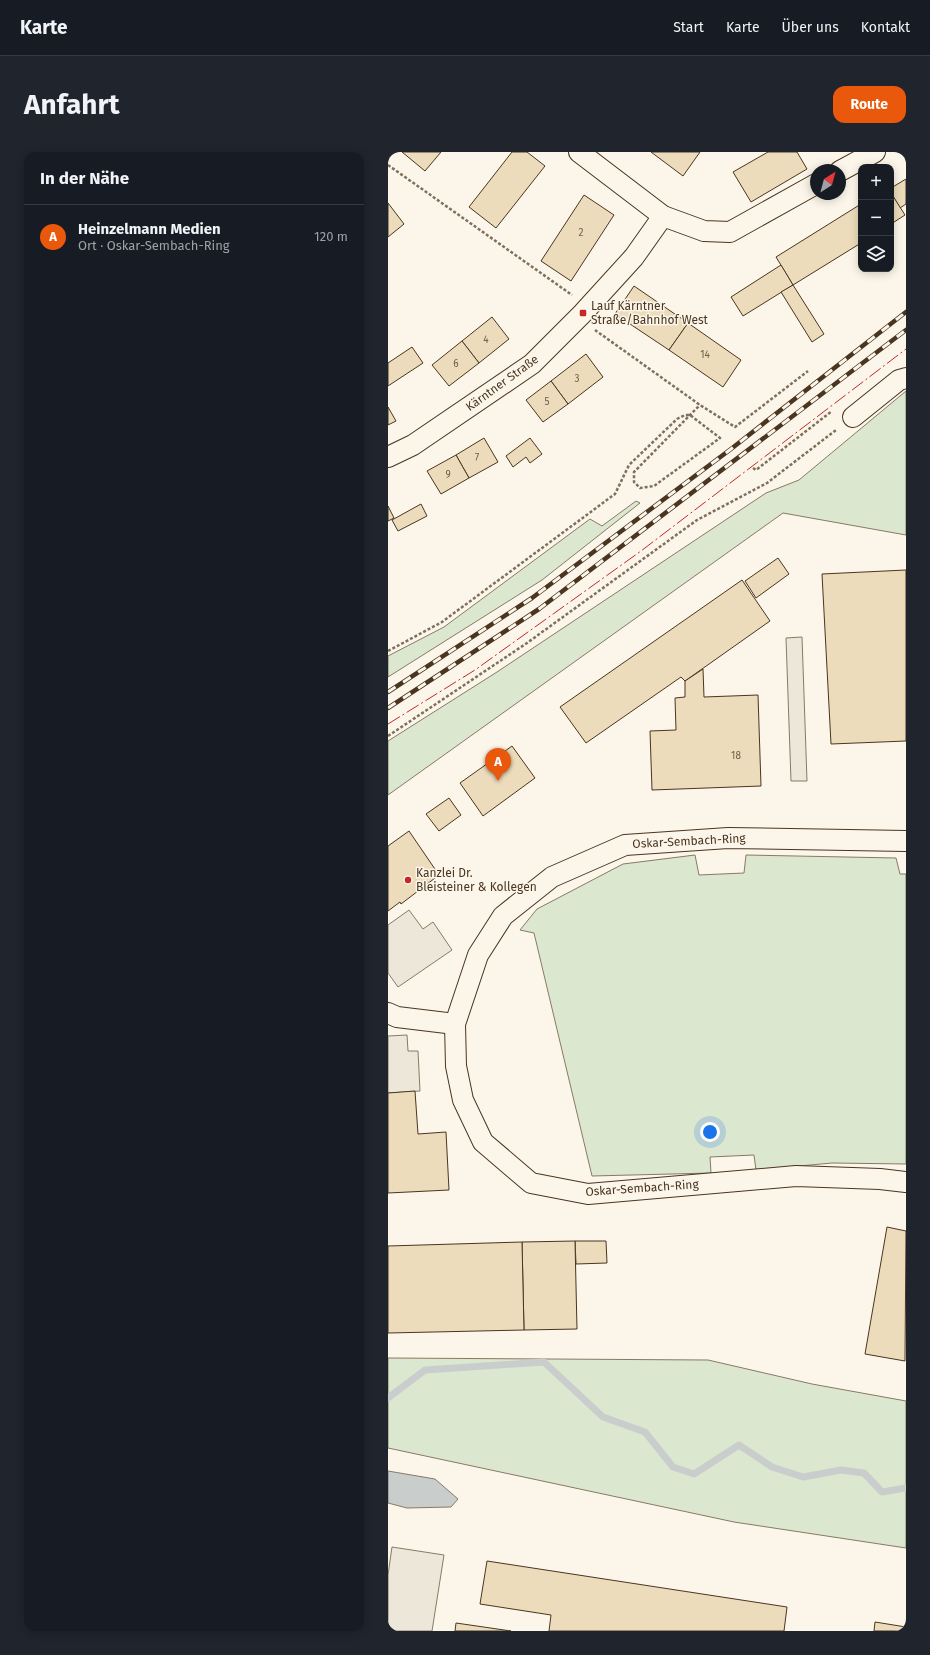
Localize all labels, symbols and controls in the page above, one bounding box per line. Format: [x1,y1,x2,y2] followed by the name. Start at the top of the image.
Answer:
[20,16,67,39] text: Karte
[673,19,704,36] text: Start
[726,19,760,36] text: Karte
[782,19,839,36] text: Über uns
[861,19,910,36] text: Kontakt
[833,86,906,123] button: Route
[24,88,120,121] text: Anfahrt
[810,164,846,200] north arrow
[858,164,894,272] map controls
[858,164,894,200] button: +
[40,168,129,189] text: In der Nähe
[858,200,894,236] button: −
[78,220,221,238] text: Heinzelmann Medien
[579,227,584,239] house number: 2
[49,229,57,244] text: A
[314,229,348,244] text: 120 m
[858,236,894,272] button: layers
[78,238,230,253] text: Ort · Oskar-Sembach-Ring
[591,299,709,327] place label: Lauf Kärntner Straße/Bahnhof West
[578,308,588,318] marker: Lauf Kärntner Straße/Bahnhof West
[483,334,489,346] house number: 4
[700,349,711,361] house number: 14
[463,352,541,414] street label: Kärntner Straße
[453,358,459,370] house number: 6
[575,373,580,385] house number: 3
[544,396,550,408] house number: 5
[475,452,480,464] house number: 7
[445,469,451,481] house number: 9
[485,748,511,781] pin: A
[731,750,741,762] house number: 18
[632,831,747,851] street label: Oskar-Sembach-Ring
[416,866,537,894] place label: Kanzlei Dr. Bleisteiner & Kollegen
[403,875,413,885] marker: Kanzlei Dr. Bleisteiner & Kollegen
[700,1122,720,1142] your location
[585,1177,700,1199] street label: Oskar-Sembach-Ring

